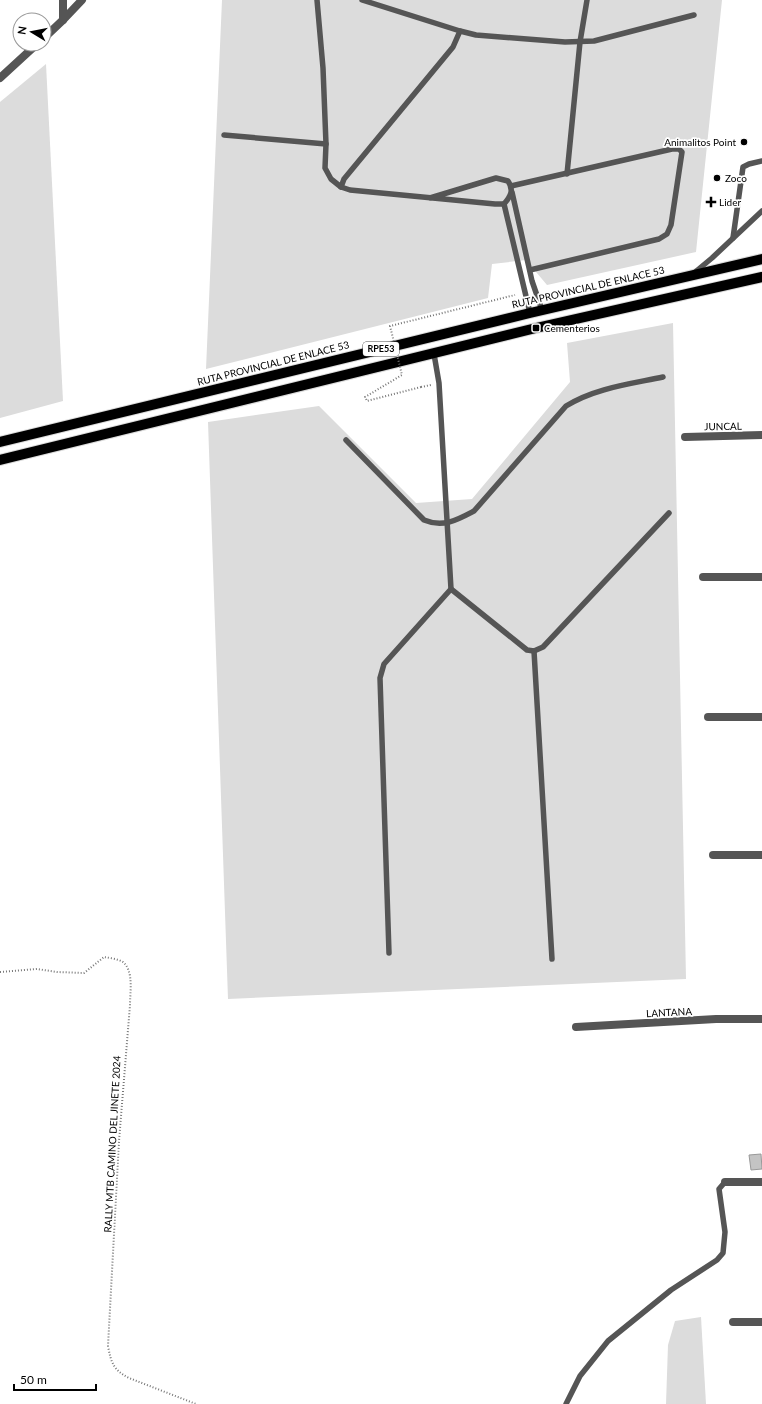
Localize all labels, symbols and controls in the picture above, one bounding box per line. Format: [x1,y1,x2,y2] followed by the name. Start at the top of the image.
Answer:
[12,12,52,52] north arrow
[15,25,29,35] text: N
[664,136,736,148] place label: Animalitos Point
[739,137,749,147] marker: Animalitos Point
[725,172,747,184] place label: Zoco
[712,173,722,183] marker: Zoco
[719,196,741,208] place label: Lider
[706,197,716,207] marker: Lider
[510,264,666,310] street label: RUTA PROVINCIAL DE ENLACE 53
[544,322,600,334] place label: Cementerios
[531,323,541,333] marker: Cementerios
[196,338,350,388] street label: RUTA PROVINCIAL DE ENLACE 53
[363,342,399,356] road number: RPE53
[704,420,742,432] street label: JUNCAL
[646,1005,692,1019] street label: LANTANA
[101,1055,123,1233] street label: RALLY MTB CAMINO DEL JINETE 2024
[14,1366,96,1392] scale bar
[20,1372,47,1387] text: 50 m

